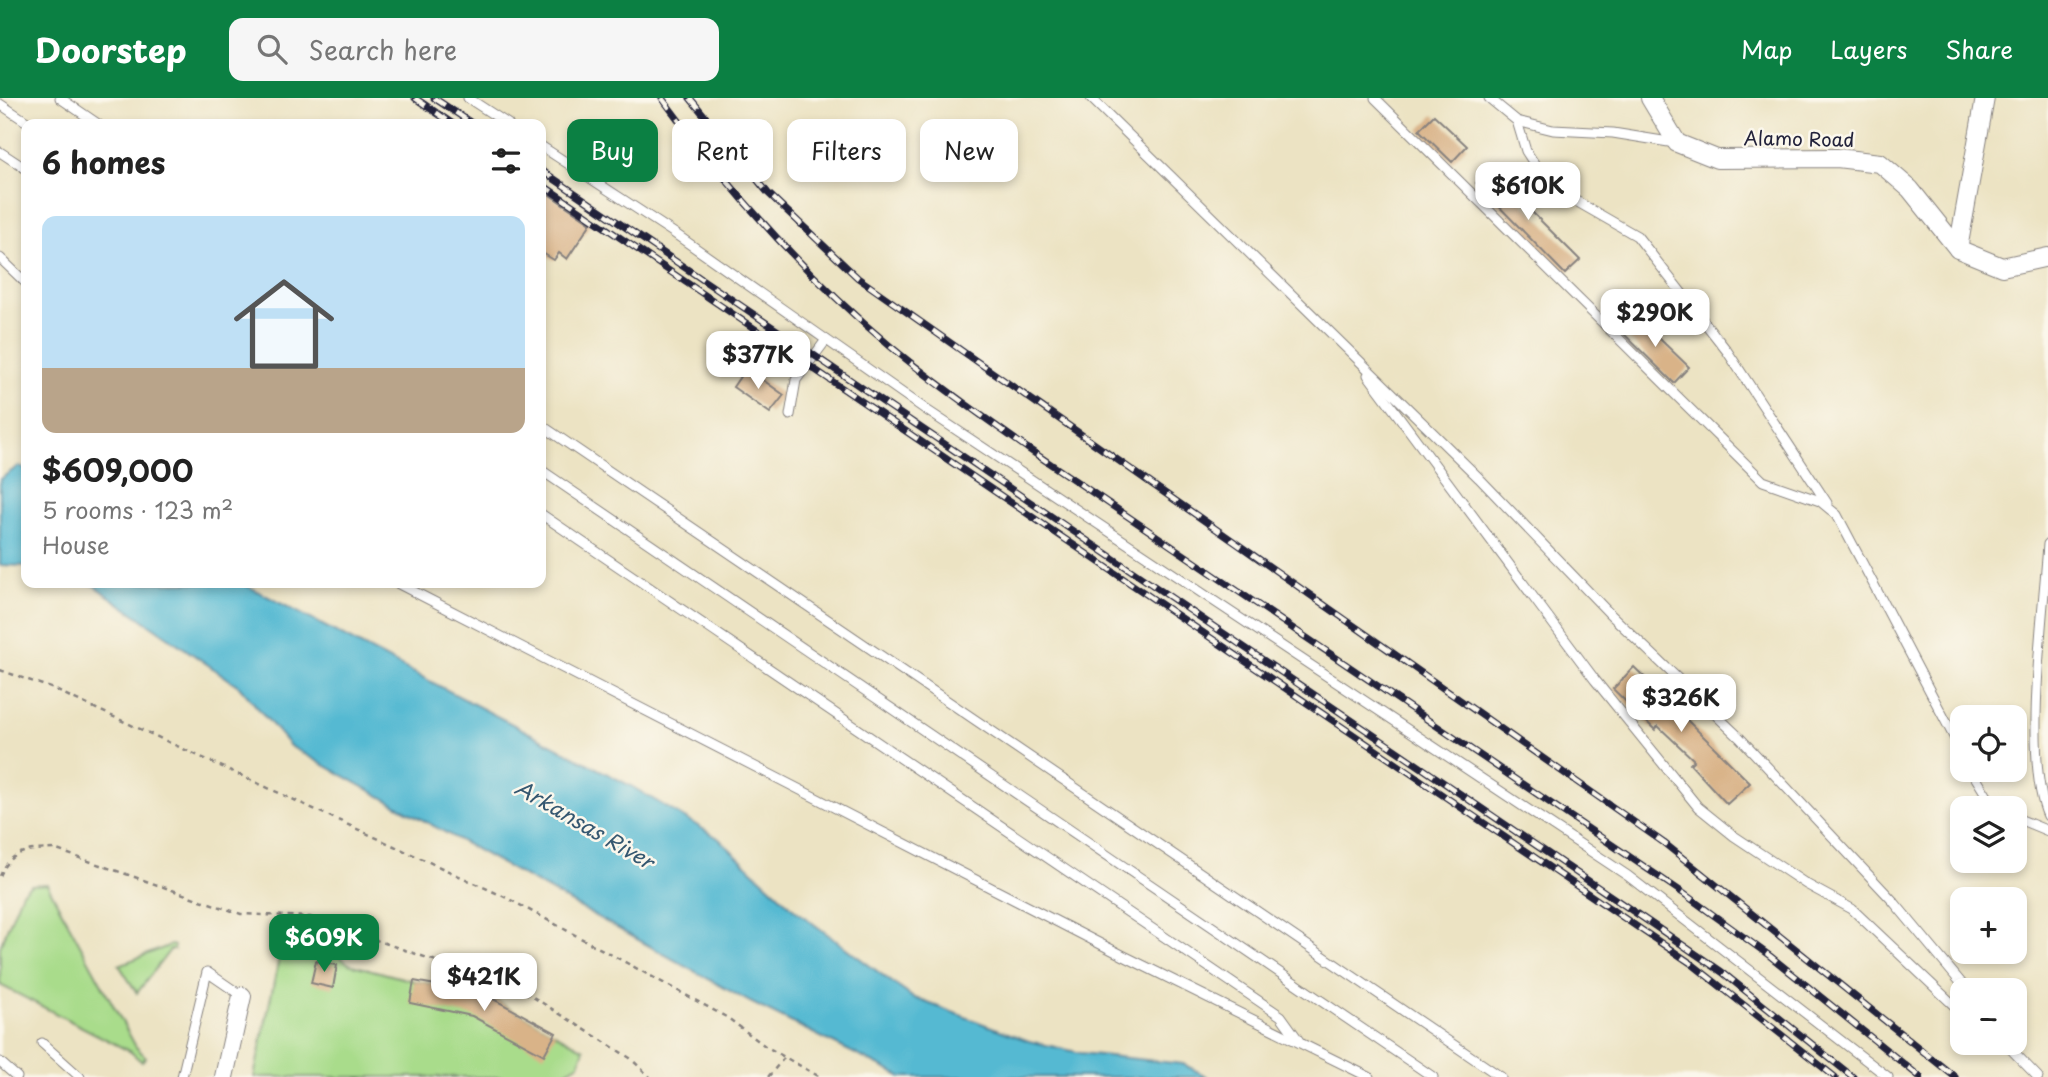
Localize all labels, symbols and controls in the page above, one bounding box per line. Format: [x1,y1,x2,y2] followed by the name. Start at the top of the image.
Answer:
[229,18,719,81] search box
[35,24,187,74] text: Doorstep
[253,30,291,68] icon: search
[309,30,457,69] text: Search here
[1741,31,1792,67] text: Map
[1830,31,1907,67] text: Layers
[1945,31,2013,67] text: Share
[567,119,658,182] chip: Buy
[672,119,773,182] chip: Rent
[787,119,906,182] chip: Filters
[920,119,1018,182] chip: New
[1743,123,1855,153] street label: Alamo Road
[42,139,165,184] text: 6 homes
[487,142,525,180] icon: filters
[1479,162,1577,222] pin: $610K
[1491,167,1565,202] text: $610K
[221,261,347,387] icon: home
[1606,289,1704,349] pin: $290K
[1617,294,1693,329] text: $290K
[709,331,807,391] pin: $377K
[722,336,794,371] text: $377K
[42,447,194,492] text: $609,000
[42,492,233,527] text: 5 rooms · 123 m²
[42,527,109,562] text: House
[1632,674,1730,734] pin: $326K
[1642,679,1720,714] text: $326K
[1950,705,2027,1055] map controls
[1950,705,2027,782] button: locate
[510,771,662,877] water label: Arkansas River
[1950,796,2027,873] button: layers
[1950,887,2027,964] button: +
[275,914,373,974] pin: $609K
[285,919,363,954] text: $609K
[435,954,533,1013] pin: $421K
[447,958,521,993] text: $421K
[1950,978,2027,1055] button: −

